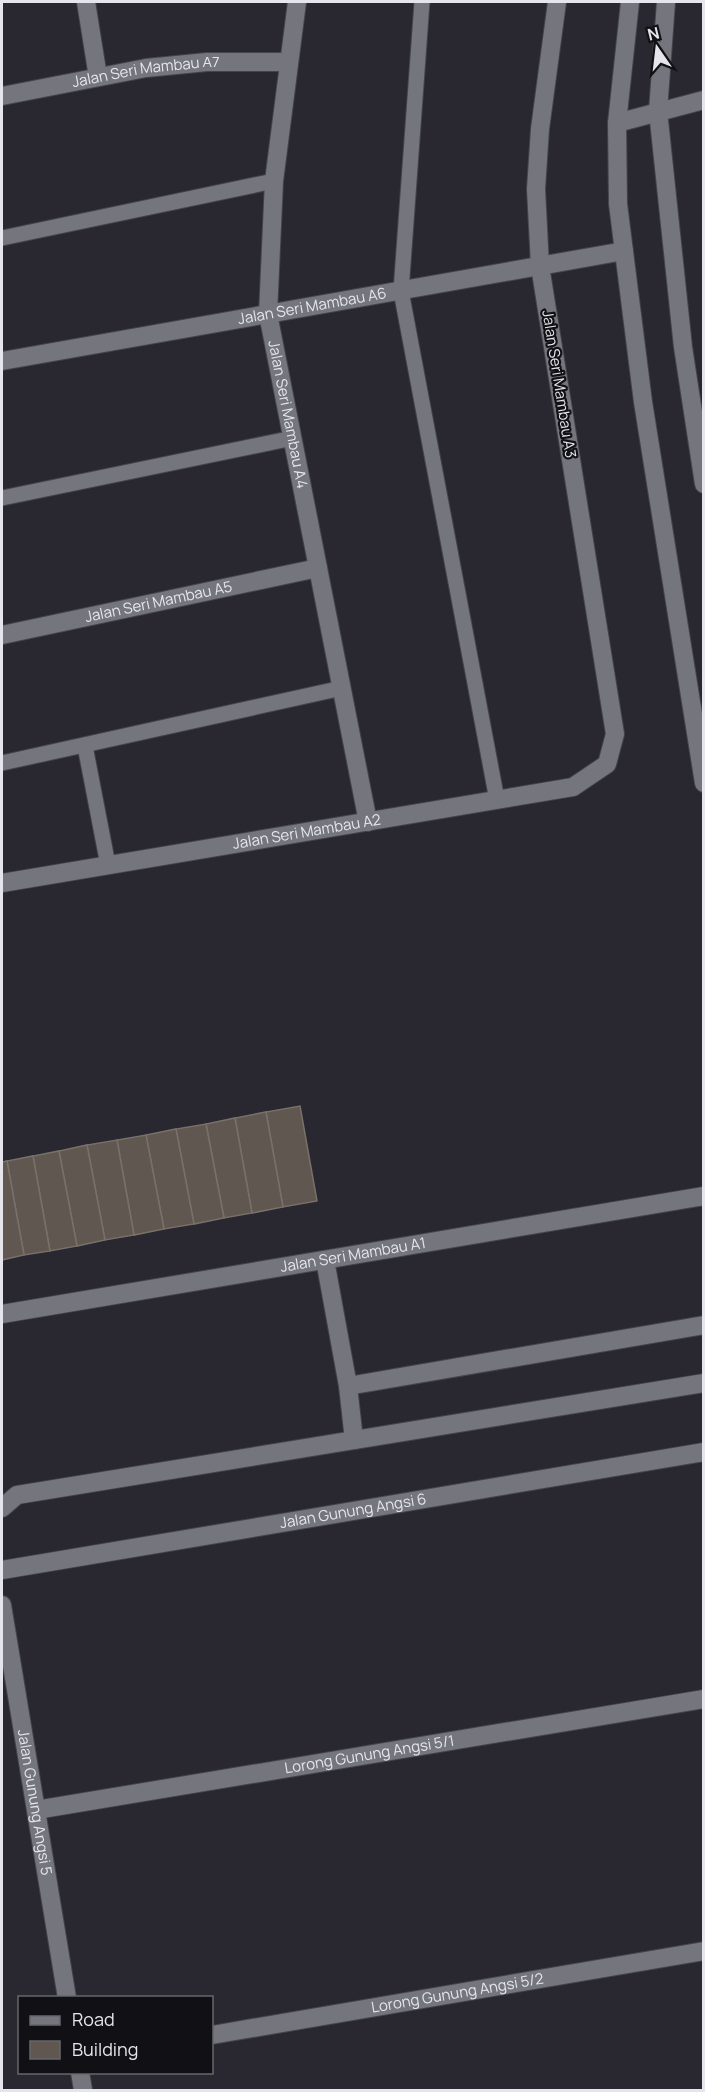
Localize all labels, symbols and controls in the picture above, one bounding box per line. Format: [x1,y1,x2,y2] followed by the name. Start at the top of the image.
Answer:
[627,18,687,78] north arrow
[645,21,662,46] text: N
[70,51,219,92] street label: Jalan Seri Mambau A7
[236,282,388,329] street label: Jalan Seri Mambau A6
[537,308,582,459] street label: Jalan Seri Mambau A3
[263,338,313,491] street label: Jalan Seri Mambau A4
[83,575,234,627] street label: Jalan Seri Mambau A5
[231,808,382,854] street label: Jalan Seri Mambau A2
[279,1232,427,1277] street label: Jalan Seri Mambau A1
[278,1488,428,1533] street label: Jalan Gunung Angsi 6
[13,1728,58,1877] street label: Jalan Gunung Angsi 5
[283,1730,456,1779] street label: Lorong Gunung Angsi 5/1
[370,1968,545,2018] street label: Lorong Gunung Angsi 5/2
[18,1996,213,2074] legend
[72,2007,115,2031] text: Road
[72,2037,138,2061] text: Building

